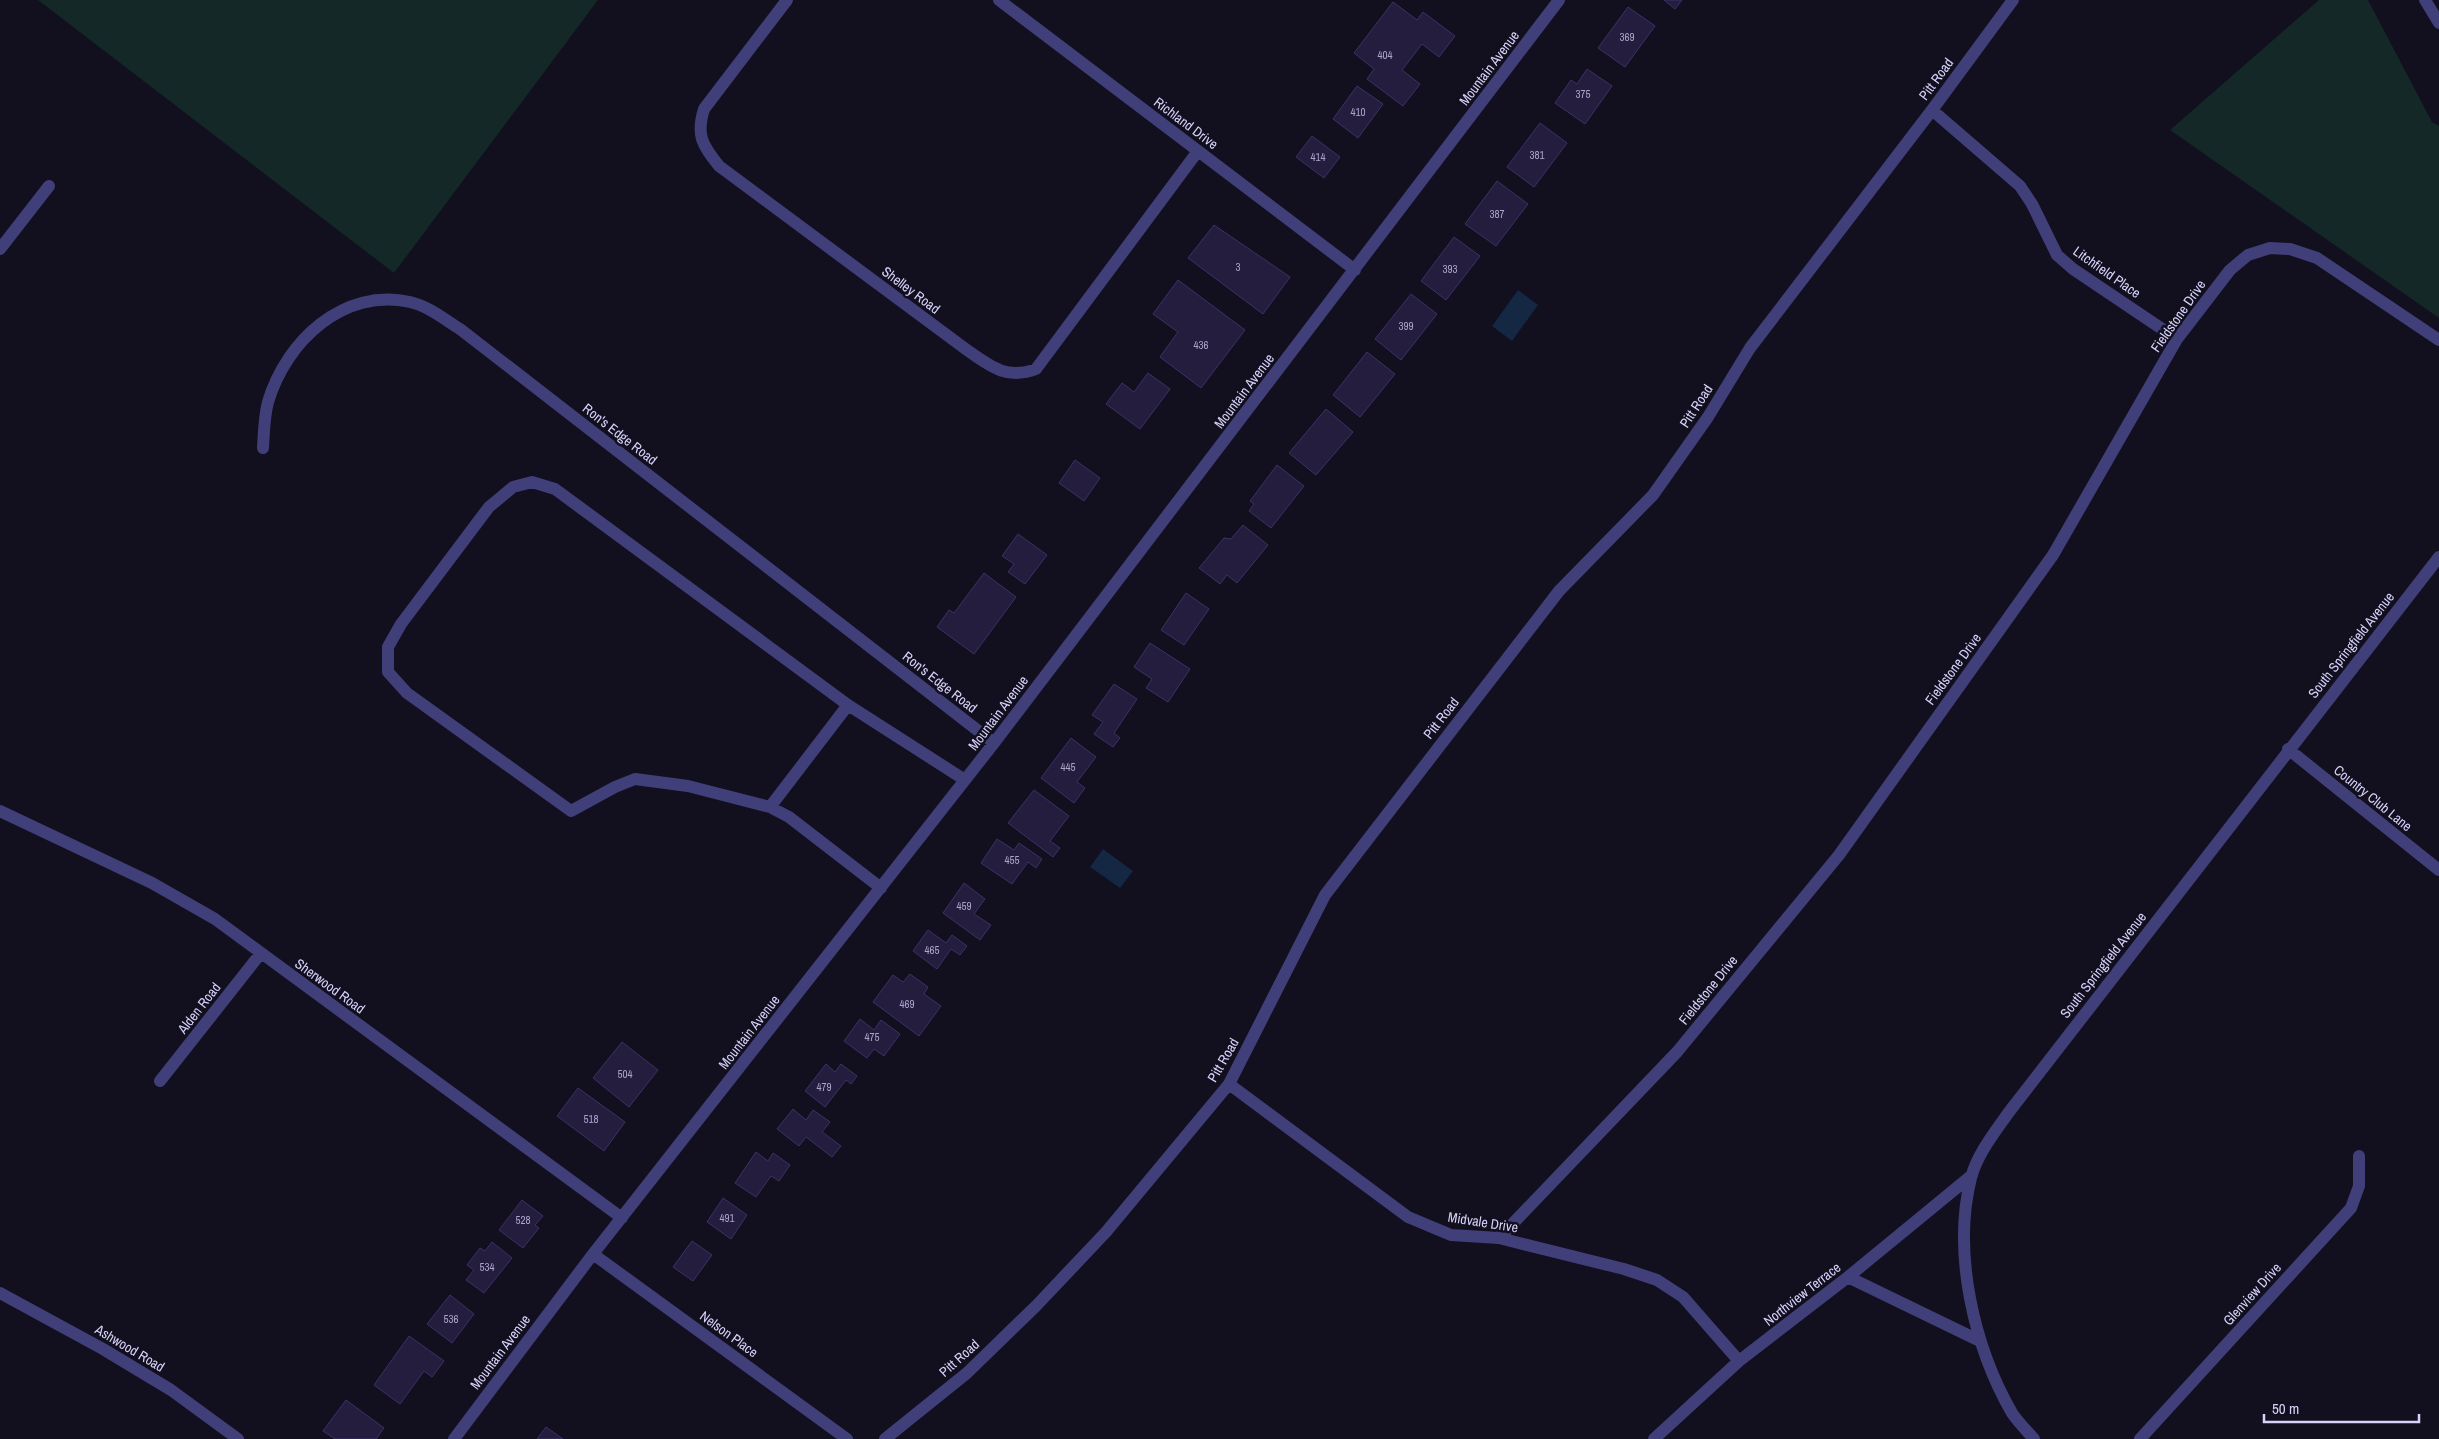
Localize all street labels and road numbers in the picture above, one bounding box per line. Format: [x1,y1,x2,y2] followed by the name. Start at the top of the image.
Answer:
[1455,27,1523,109] street label: Mountain Avenue
[1915,54,1957,104] street label: Pitt Road
[1150,93,1222,153] street label: Richland Drive
[2070,242,2144,302] street label: Litchfield Place
[878,262,944,318] street label: Shelley Road
[2146,276,2210,356] street label: Fieldstone Drive
[1210,350,1278,432] street label: Mountain Avenue
[1675,381,1717,431] street label: Pitt Road
[579,399,661,469] street label: Ron's Edge Road
[2304,588,2398,702] street label: South Springfield Avenue
[1921,630,1985,708] street label: Fieldstone Drive
[899,647,981,717] street label: Ron's Edge Road
[964,672,1032,754] street label: Mountain Avenue
[1419,694,1463,742] street label: Pitt Road
[2330,761,2416,835] street label: Country Club Lane
[2056,908,2150,1022] street label: South Springfield Avenue
[1675,952,1741,1028] street label: Fieldstone Drive
[291,955,369,1017] street label: Sherwood Road
[173,979,225,1038] street label: Alden Road
[714,991,784,1073] street label: Mountain Avenue
[1203,1035,1243,1085] street label: Pitt Road
[1447,1208,1519,1236] street label: Midvale Drive
[1760,1258,1844,1330] street label: Northview Terrace
[2219,1259,2285,1329] street label: Glenview Drive
[696,1307,762,1361] street label: Nelson Place
[466,1311,534,1393] street label: Mountain Avenue
[91,1320,168,1376] street label: Ashwood Road
[935,1335,983,1381] street label: Pitt Road

